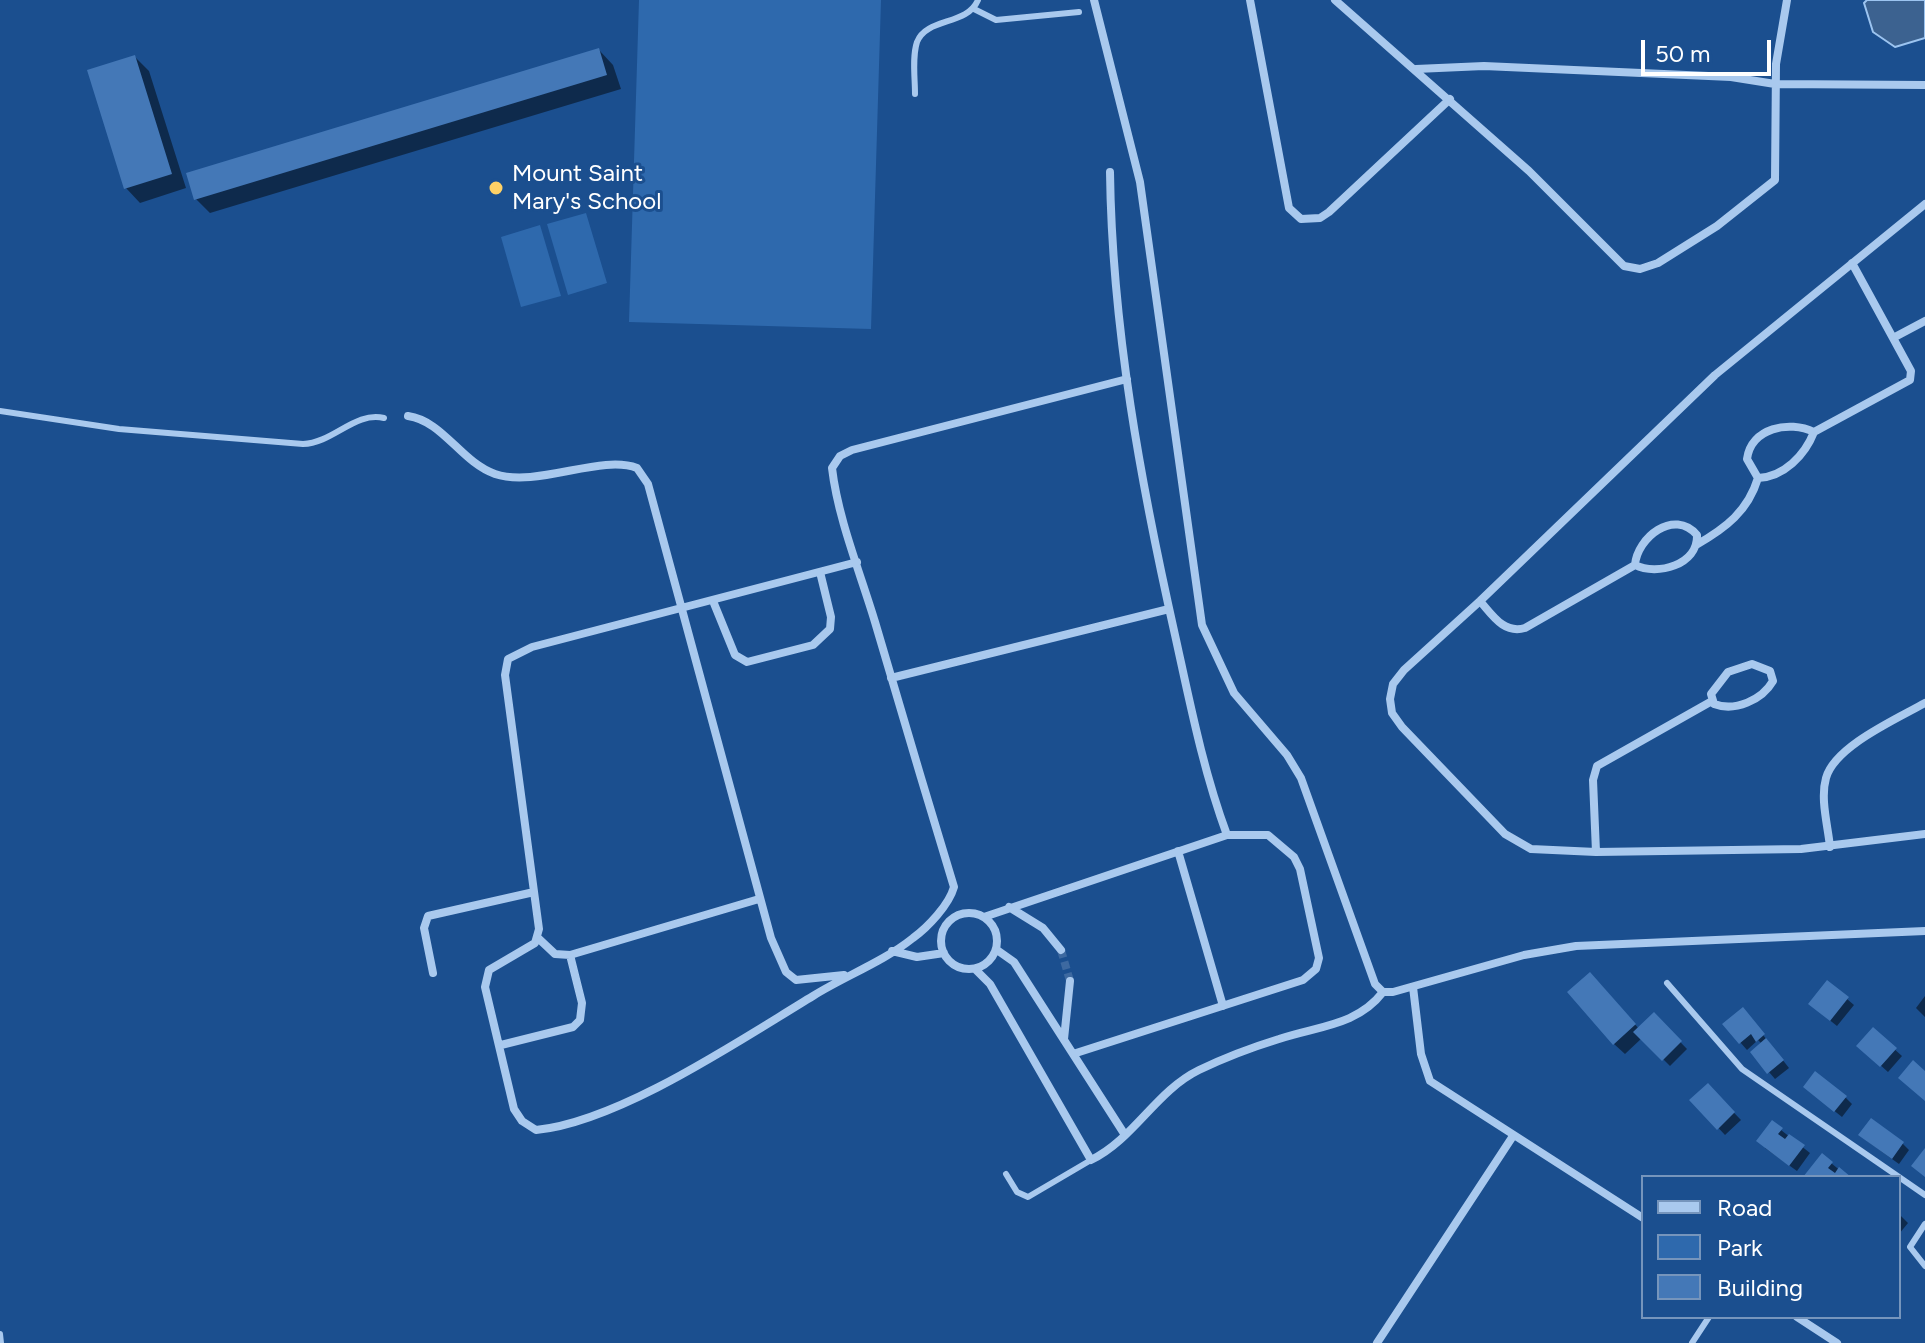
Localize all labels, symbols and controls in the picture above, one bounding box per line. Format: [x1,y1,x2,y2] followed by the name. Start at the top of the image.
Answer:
[1645,24,1775,74] scale bar
[1655,39,1711,68] text: 50 m
[512,160,661,216] place label: Mount Saint Mary's School
[487,179,505,197] marker: Mount Saint Mary's School
[1641,1175,1901,1319] legend
[1717,1193,1772,1222] text: Road
[1717,1233,1763,1262] text: Park
[1717,1273,1803,1302] text: Building

